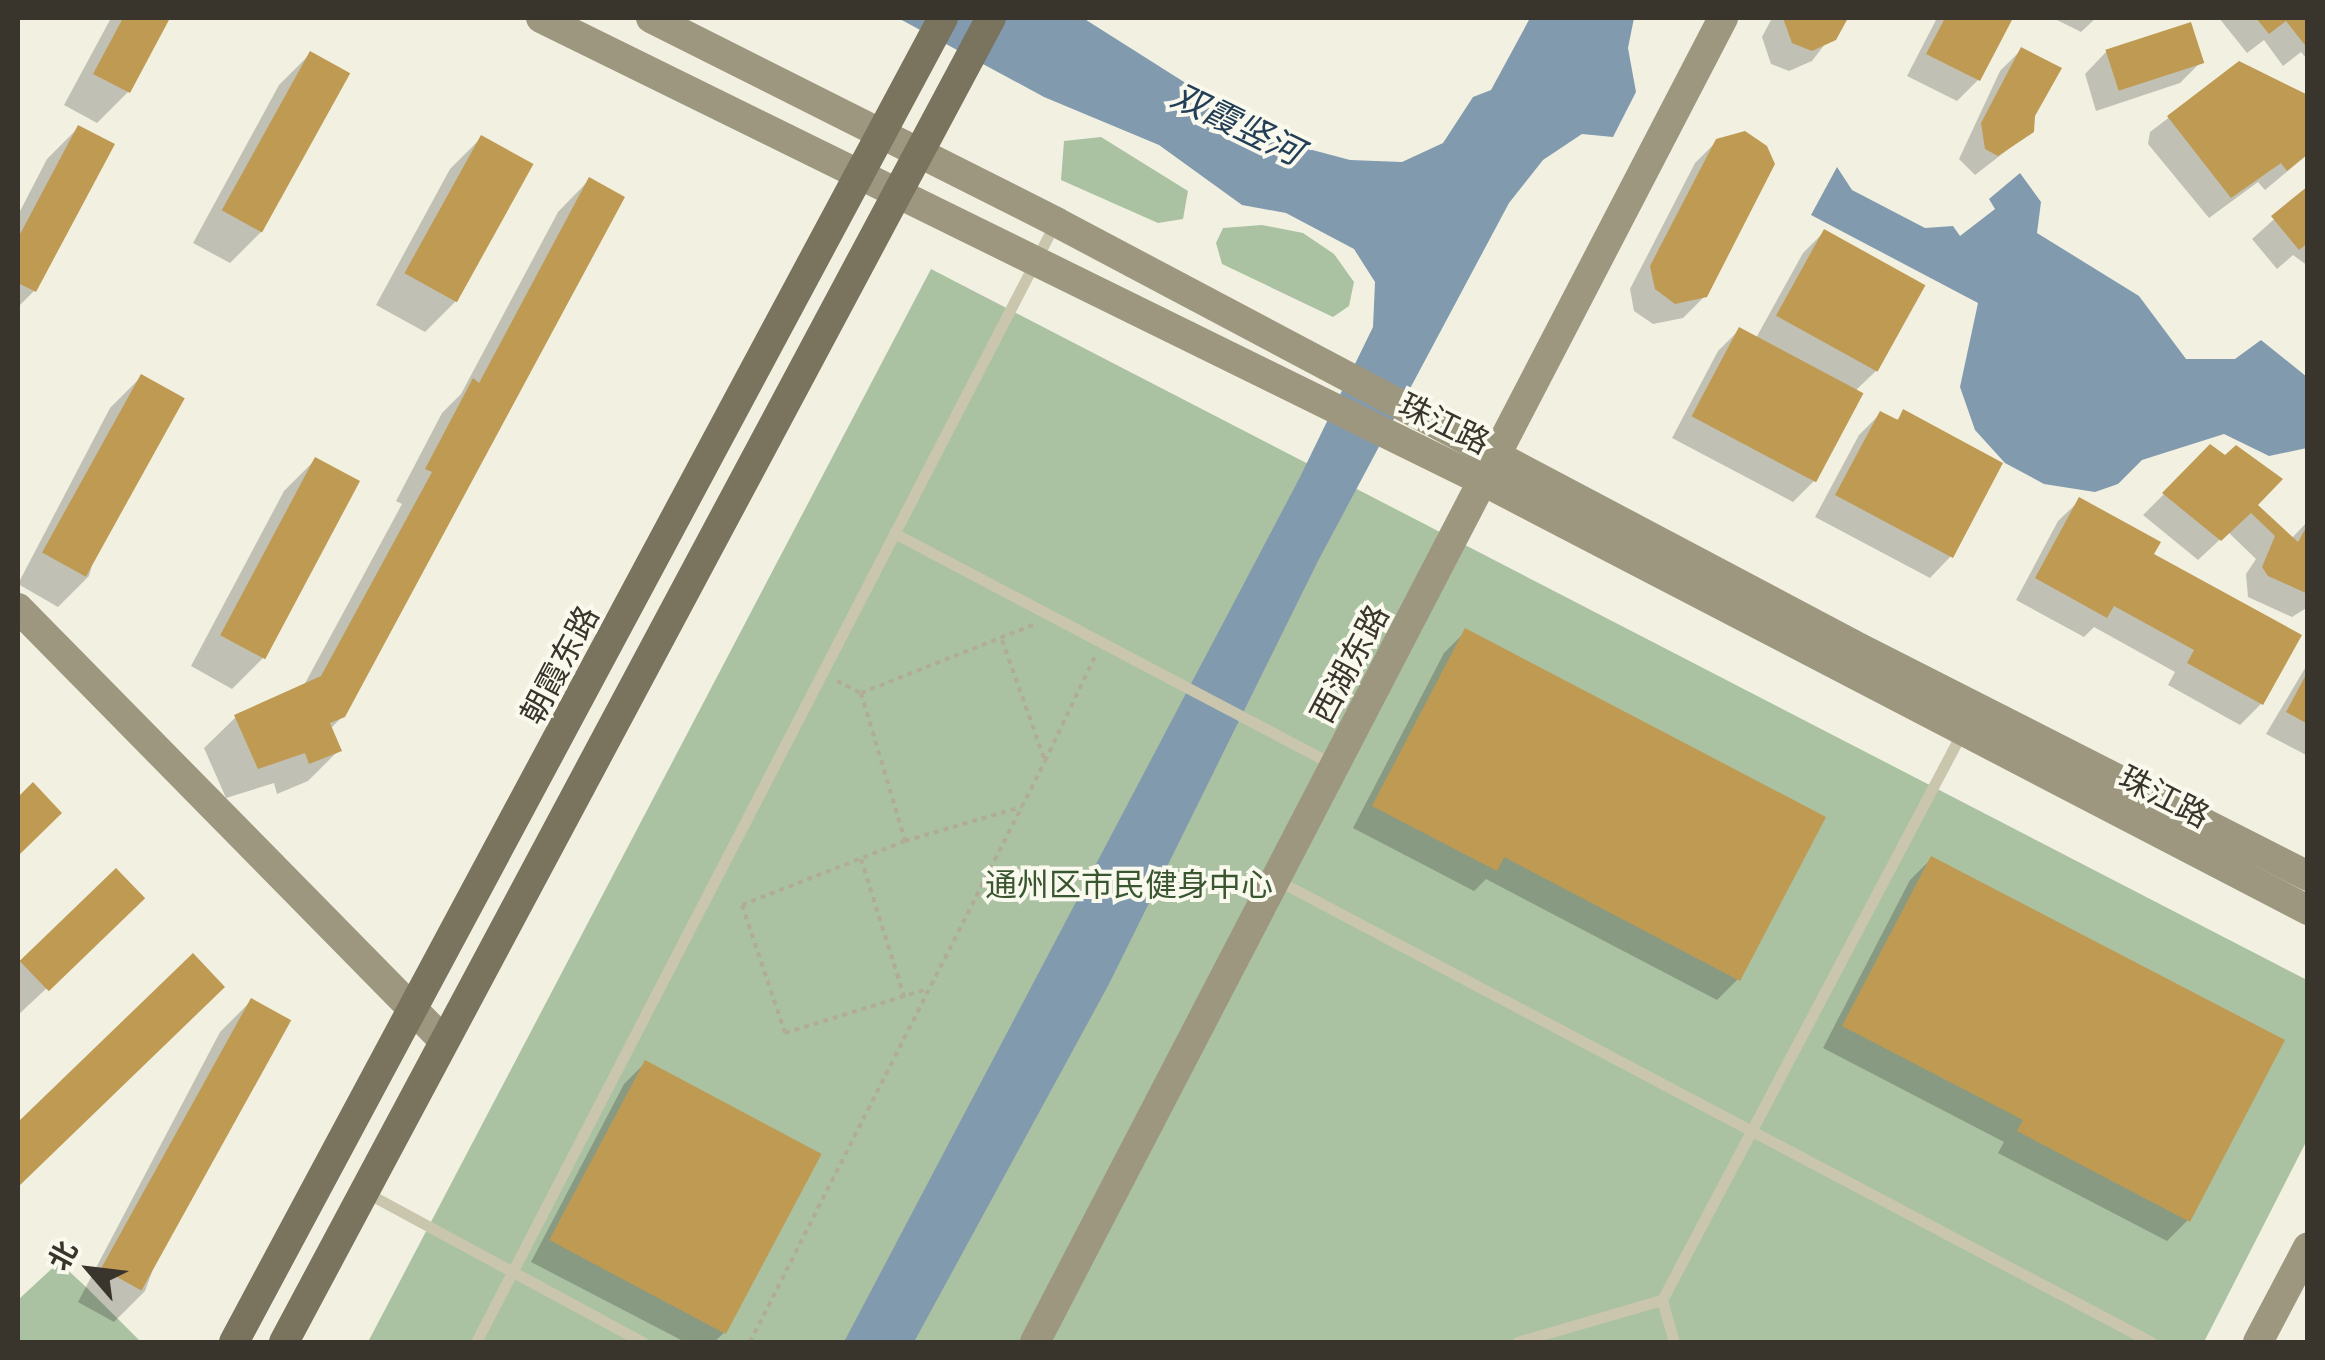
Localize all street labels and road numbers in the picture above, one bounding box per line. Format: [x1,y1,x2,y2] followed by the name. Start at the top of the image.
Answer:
[1392,386,1496,462] street label: 珠江路
[1303,598,1397,730] street label: 西湖东路
[513,599,607,731] street label: 朝霞东路
[2113,758,2215,836] street label: 珠江路

